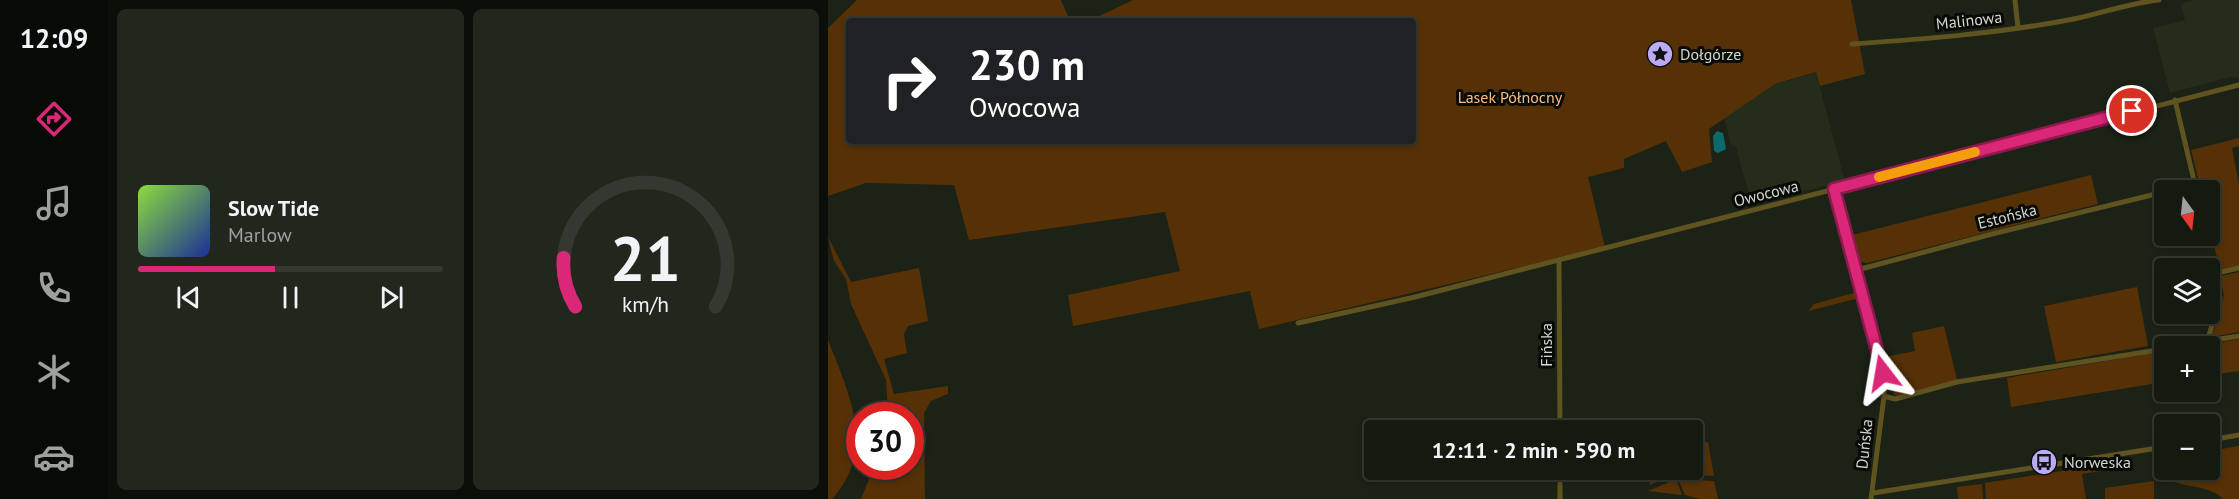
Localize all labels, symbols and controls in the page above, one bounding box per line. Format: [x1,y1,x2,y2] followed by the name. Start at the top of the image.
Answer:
[1935,7,2003,33] street label: Malinowa
[20,21,88,55] text: 12:09
[969,37,1085,92] text: 230 m
[1645,39,1675,69] place icon: Dołgórze
[870,42,948,120] icon: right
[1680,44,1741,64] place label: Dołgórze
[2106,85,2157,136] pin
[1458,87,1563,107] park label: Lasek Północny
[969,90,1080,124] text: Owocowa
[2115,94,2148,127] icon: arrive
[33,98,75,140] icon: directions
[1732,175,1800,211] street label: Owocowa
[2154,180,2220,246] north arrow
[2154,180,2220,480] map controls
[33,182,75,224] icon: music
[228,194,319,222] text: Slow Tide
[1975,199,2039,233] street label: Estońska
[610,217,681,298] text: 21
[228,222,292,248] text: Marlow
[2154,258,2220,324] button: layers
[33,267,75,309] icon: phone
[172,281,205,314] icon: previous
[274,281,307,314] icon: pause
[375,281,408,314] icon: next
[622,290,669,318] text: km/h
[1536,323,1556,367] street label: Fińska
[2154,336,2220,402] button: +
[1851,341,1915,405] position arrow
[33,351,75,393] icon: climate
[846,402,924,480] speed limit sign: 30
[2154,414,2220,480] button: −
[1851,418,1877,470] street label: Duńska
[33,436,75,478] icon: car
[1432,436,1635,464] text: 12:11 · 2 min · 590 m
[2029,447,2059,477] bus stop icon: Norweska
[2064,452,2131,472] place label: Norweska

